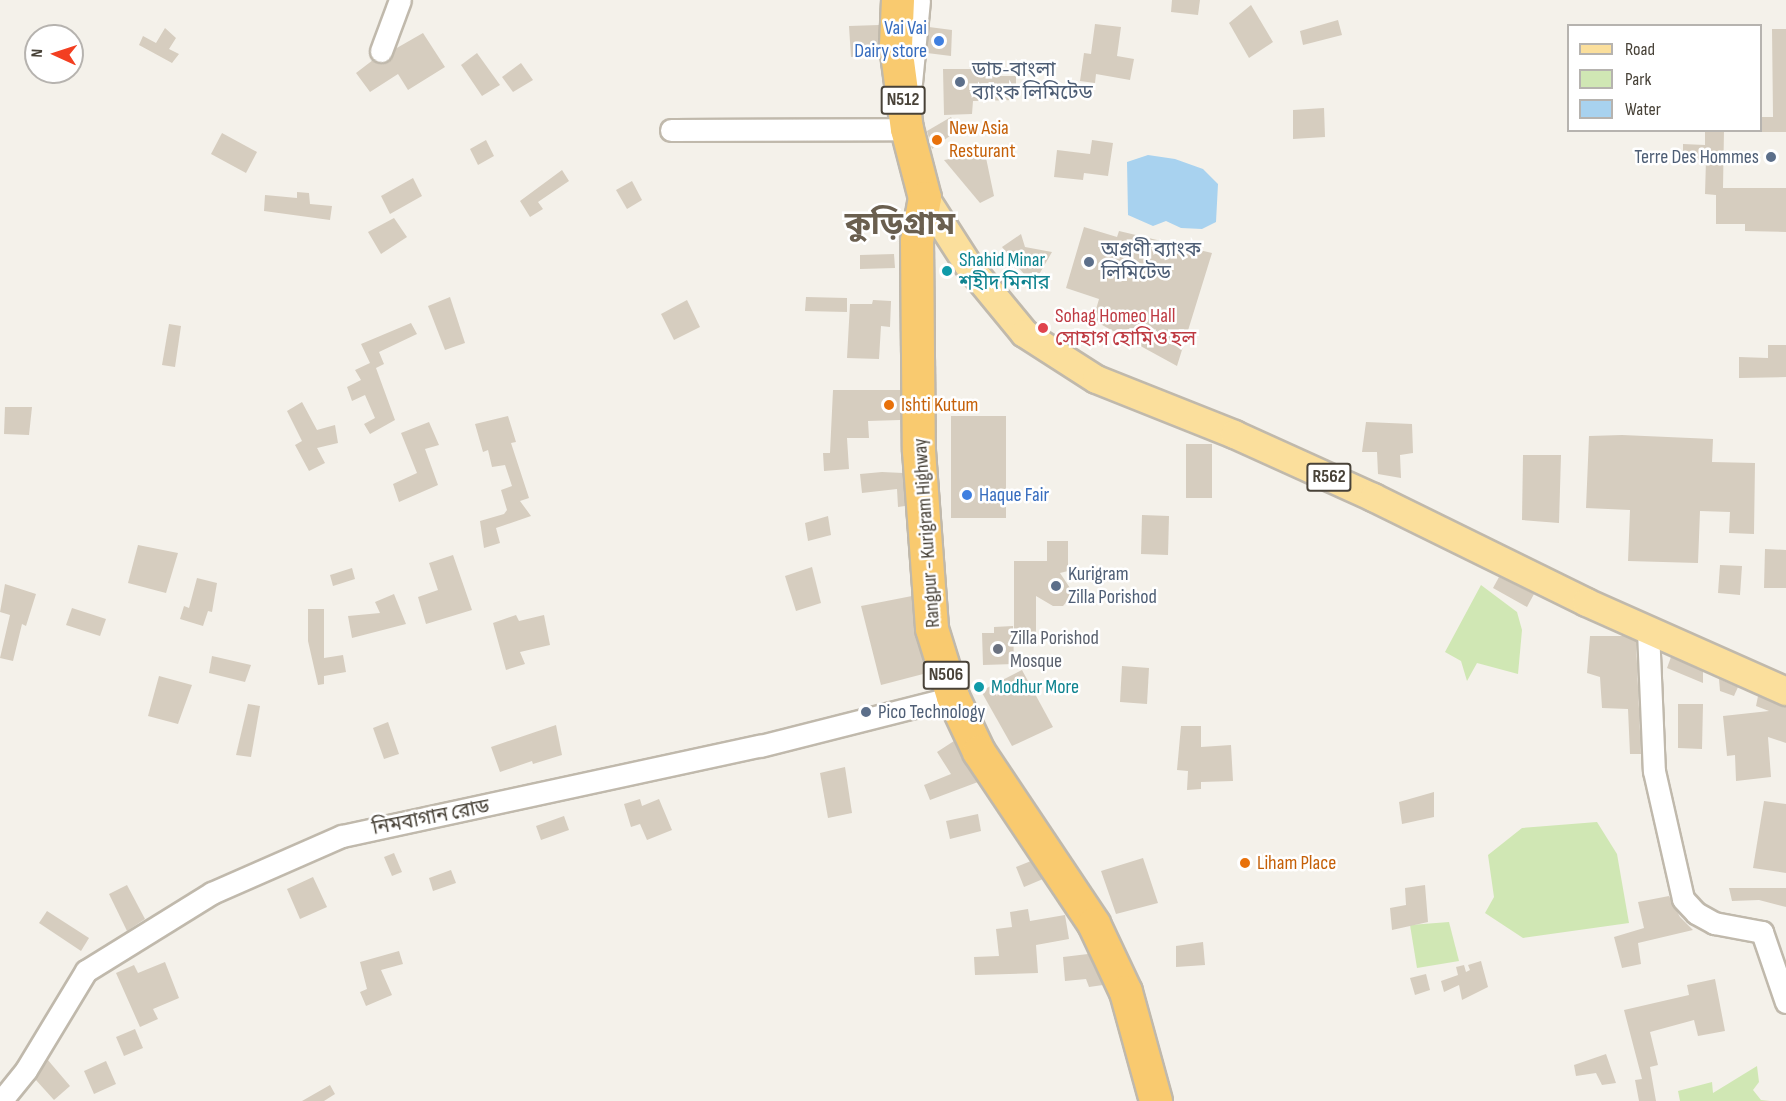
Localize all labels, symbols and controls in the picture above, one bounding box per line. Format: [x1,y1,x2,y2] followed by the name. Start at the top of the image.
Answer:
[854,17,927,64] place label: Vai Vai Dairy store
[24,24,84,84] north arrow
[1567,24,1762,132] legend
[932,34,946,48] marker: Vai Vai Dairy store
[1625,39,1655,60] text: Road
[28,48,47,58] text: N
[972,58,1093,105] place label: ডাচ-বাংলা ব্যাংক লিমিটেড
[1625,69,1651,90] text: Park
[953,75,967,89] marker: ডাচ-বাংলা ব্যাংক লিমিটেড
[880,85,926,115] road number: N512
[1625,99,1661,120] text: Water
[949,116,1016,163] place label: New Asia Resturant
[930,133,944,147] marker: New Asia Resturant
[1634,145,1759,169] place label: Terre Des Hommes
[1764,150,1778,164] marker: Terre Des Hommes
[845,206,955,244] district label: কুড়িগ্রাম
[1101,238,1201,285] place label: অগ্রণী ব্যাংক লিমিটেড
[959,248,1050,295] place label: Shahid Minar শহীদ মিনার
[1082,255,1096,269] marker: অগ্রণী ব্যাংক লিমিটেড
[940,264,954,278] marker: Shahid Minar শহীদ মিনার
[1055,304,1196,351] place label: Sohag Homeo Hall সোহাগ হোমিও হল
[1036,321,1050,335] marker: Sohag Homeo Hall সোহাগ হোমিও হল
[901,393,978,417] place label: Ishti Kutum
[882,398,896,412] marker: Ishti Kutum
[908,438,946,628] street label: Rangpur - Kurigram Highway
[1305,462,1353,492] road number: R562
[979,483,1049,507] place label: Haque Fair
[960,488,974,502] marker: Haque Fair
[1068,562,1157,609] place label: Kurigram Zilla Porishod
[1049,579,1063,593] marker: Kurigram Zilla Porishod
[1010,626,1099,673] place label: Zilla Porishod Mosque
[991,642,1005,656] marker: Zilla Porishod Mosque
[922,660,970,690] road number: N506
[991,675,1079,699] place label: Modhur More
[972,680,986,694] marker: Modhur More
[878,700,985,724] place label: Pico Technology
[859,705,873,719] marker: Pico Technology
[370,795,492,841] street label: নিমবাগান রোড
[1257,851,1336,875] place label: Liham Place
[1238,856,1252,870] marker: Liham Place

